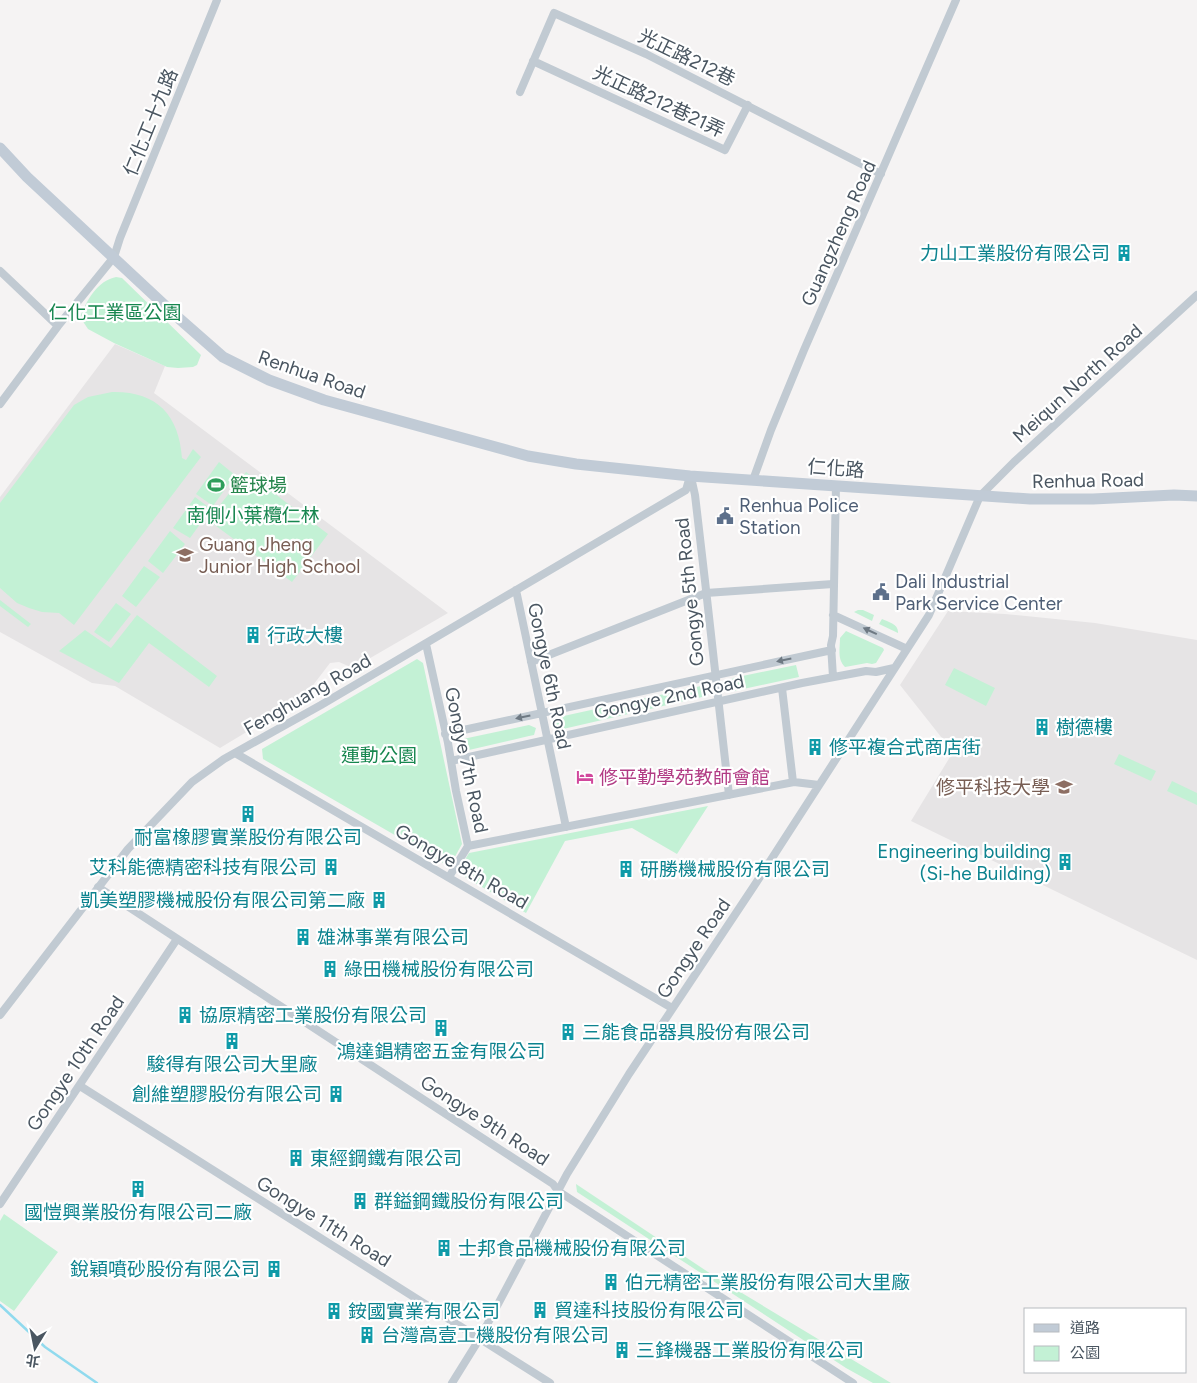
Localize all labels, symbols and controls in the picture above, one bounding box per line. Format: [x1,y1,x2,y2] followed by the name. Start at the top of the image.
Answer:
[635,24,739,91] street label: 光正路212巷
[589,61,728,142] street label: 光正路212巷21弄
[118,65,182,179] street label: 仁化工十九路
[796,157,881,310] street label: Guangzheng Road
[920,242,1110,265] place label: 力山工業股份有限公司
[1114,243,1134,263] building icon: 力山工業股份有限公司
[48,301,182,324] park label: 仁化工業區公園
[1008,319,1147,447] street label: Meiqun North Road
[255,345,369,404] street label: Renhua Road
[807,455,865,482] street label: 仁化路
[1032,468,1144,493] street label: Renhua Road
[230,474,287,497] place label: 籃球場
[206,475,226,495] sports icon: 籃球場
[739,494,859,539] place label: Renhua Police Station
[186,504,320,527] park label: 南側小葉欖仁林
[715,506,735,526] public building icon: Renhua Police Station
[670,517,709,667] street label: Gongye 5th Road
[199,533,360,578] place label: Guang Jheng Junior High School
[175,545,195,565] school or university icon: Guang Jheng Junior High School
[895,570,1063,615] place label: Dali Industrial Park Service Center
[871,582,891,602] public building icon: Dali Industrial Park Service Center
[523,601,576,751] street label: Gongye 6th Road
[267,624,343,647] place label: 行政大樓
[243,625,263,645] building icon: 行政大樓
[863,627,877,635] one-way arrow
[239,649,375,740] street label: Fenghuang Road
[776,656,791,664] one-way arrow
[592,669,746,724] street label: Gongye 2nd Road
[440,685,493,835] street label: Gongye 7th Road
[514,714,530,722] one-way arrow
[1056,716,1113,739] place label: 樹德樓
[1032,717,1052,737] building icon: 樹德樓
[829,736,981,759] place label: 修平複合式商店街
[805,737,825,757] building icon: 修平複合式商店街
[341,744,417,767] park label: 運動公園
[599,766,770,789] place label: 修平勤學苑教師會館
[575,767,595,787] hotel icon: 修平勤學苑教師會館
[936,776,1050,799] place label: 修平科技大學
[1054,777,1074,797] school or university icon: 修平科技大學
[238,804,258,824] building icon: 耐富橡膠實業股份有限公司
[391,819,532,914] street label: Gongye 8th Road
[134,826,362,849] place label: 耐富橡膠實業股份有限公司
[877,840,1051,885] place label: Engineering building (Si-he Building)
[1055,852,1075,872] building icon: Engineering building (Si-he Building)
[89,856,317,879] place label: 艾科能德精密科技有限公司
[321,857,341,877] building icon: 艾科能德精密科技有限公司
[640,858,830,881] place label: 研勝機械股份有限公司
[616,859,636,879] building icon: 研勝機械股份有限公司
[80,889,365,912] place label: 凱美塑膠機械股份有限公司第二廠
[369,890,389,910] building icon: 凱美塑膠機械股份有限公司第二廠
[652,894,735,1003] street label: Gongye Road
[317,926,469,949] place label: 雄淋事業有限公司
[293,927,313,947] building icon: 雄淋事業有限公司
[344,958,534,981] place label: 綠田機械股份有限公司
[320,959,340,979] building icon: 綠田機械股份有限公司
[22,991,129,1135] street label: Gongye 10th Road
[199,1004,427,1027] place label: 協原精密工業股份有限公司
[175,1005,195,1025] building icon: 協原精密工業股份有限公司
[431,1018,451,1038] building icon: 鴻達錩精密五金有限公司
[582,1021,810,1044] place label: 三能食品器具股份有限公司
[558,1022,578,1042] building icon: 三能食品器具股份有限公司
[222,1031,242,1051] building icon: 駿得有限公司大里廠
[336,1040,546,1063] place label: 鴻達錩精密五金有限公司
[146,1053,318,1076] place label: 駿得有限公司大里廠
[416,1070,553,1171] street label: Gongye 9th Road
[132,1083,322,1106] place label: 創維塑膠股份有限公司
[326,1084,346,1104] building icon: 創維塑膠股份有限公司
[310,1147,462,1170] place label: 東經鋼鐵有限公司
[286,1148,306,1168] building icon: 東經鋼鐵有限公司
[252,1171,395,1272] street label: Gongye 11th Road
[128,1179,148,1199] building icon: 國愷興業股份有限公司二廠
[374,1190,564,1213] place label: 群鎰鋼鐵股份有限公司
[350,1191,370,1211] building icon: 群鎰鋼鐵股份有限公司
[24,1201,252,1224] place label: 國愷興業股份有限公司二廠
[458,1237,686,1260] place label: 士邦食品機械股份有限公司
[434,1238,454,1258] building icon: 士邦食品機械股份有限公司
[70,1258,260,1281] place label: 銳穎噴砂股份有限公司
[264,1259,284,1279] building icon: 銳穎噴砂股份有限公司
[625,1271,910,1294] place label: 伯元精密工業股份有限公司大里廠
[601,1272,621,1292] building icon: 伯元精密工業股份有限公司大里廠
[554,1299,744,1322] place label: 貿達科技股份有限公司
[348,1300,500,1323] place label: 銨國實業有限公司
[530,1300,550,1320] building icon: 貿達科技股份有限公司
[324,1301,344,1321] building icon: 銨國實業有限公司
[1024,1308,1187,1373] legend
[1070,1319,1100,1337] text: 道路
[10,1323,60,1373] north arrow
[381,1324,609,1347] place label: 台灣高壹工機股份有限公司
[357,1325,377,1345] building icon: 台灣高壹工機股份有限公司
[636,1339,864,1362] place label: 三鋒機器工業股份有限公司
[612,1340,632,1360] building icon: 三鋒機器工業股份有限公司
[1070,1344,1100,1362] text: 公園
[24,1351,41,1370] text: 北

